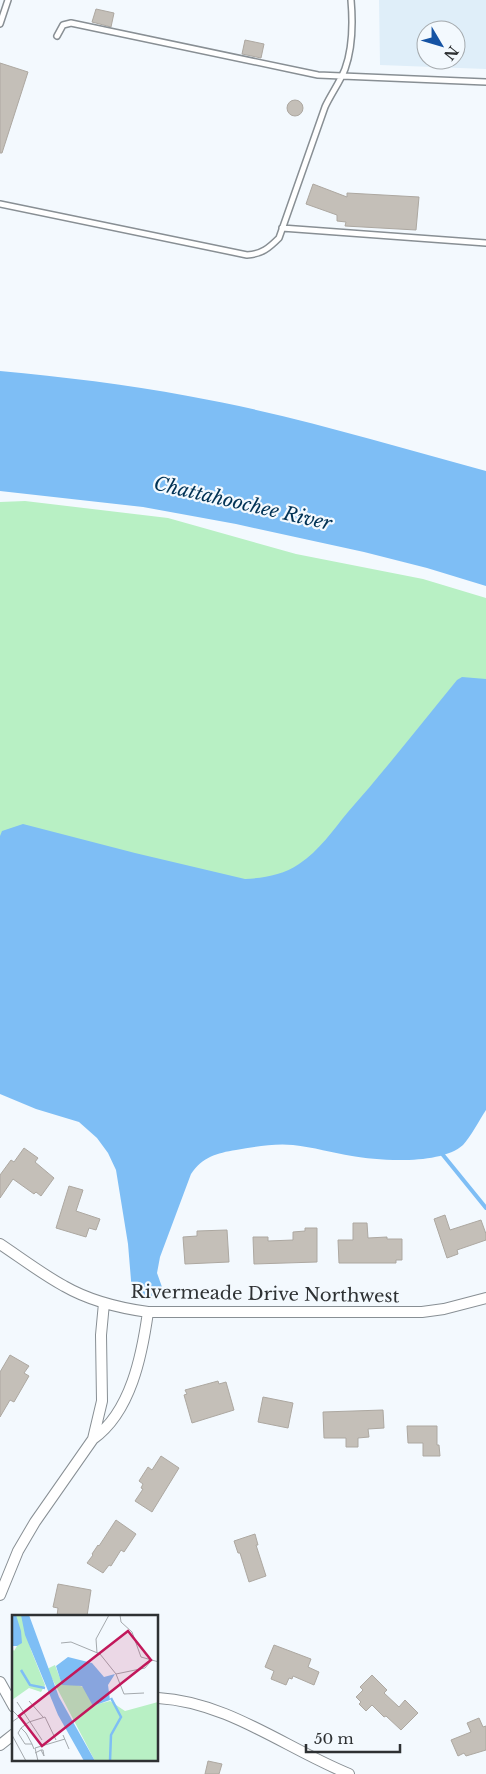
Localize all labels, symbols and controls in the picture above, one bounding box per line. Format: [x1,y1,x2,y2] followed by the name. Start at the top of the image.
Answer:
[416,20,466,70] north arrow
[440,42,462,64] text: N
[152,472,335,535] water label: Chattahoochee River
[130,1281,400,1307] street label: Rivermeade Drive Northwest
[12,1615,159,1762] inset map
[306,1722,400,1754] scale bar
[314,1729,354,1748] text: 50 m

